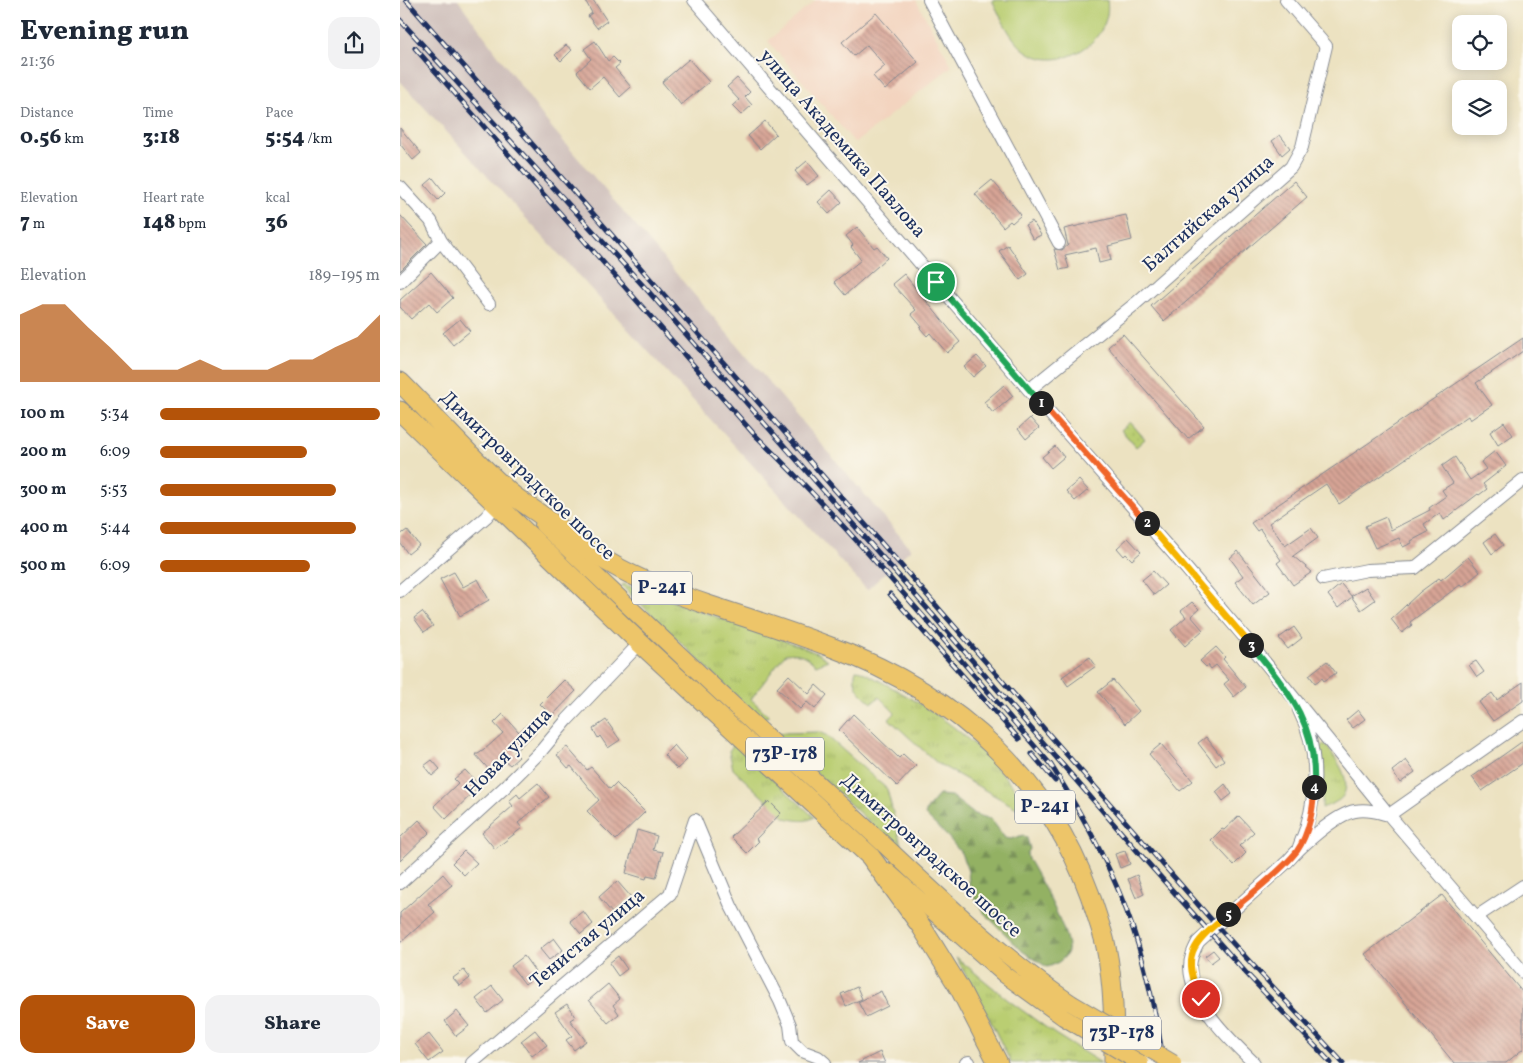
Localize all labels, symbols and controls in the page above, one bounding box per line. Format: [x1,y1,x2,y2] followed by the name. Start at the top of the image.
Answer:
[20,12,189,51] text: Evening run
[1452,15,1507,135] map controls
[1452,15,1507,70] button: locate
[328,17,380,69] button: share
[752,43,932,245] street label: улица Академика Павлова
[20,51,55,73] text: 21:36
[1452,80,1507,135] button: layers
[20,104,74,123] text: Distance
[143,104,173,123] text: Time
[265,104,293,123] text: Pace
[20,123,61,152] text: 0.56
[143,123,180,152] text: 3:18
[265,123,305,152] text: 5:54
[61,130,84,149] text: km
[305,130,333,149] text: /km
[1137,149,1281,279] street label: Балтийская улица
[20,189,78,208] text: Elevation
[143,189,204,208] text: Heart rate
[265,189,290,208] text: kcal
[20,208,30,237] text: 7
[143,208,176,237] text: 148
[265,208,288,237] text: 36
[30,215,45,234] text: m
[176,215,206,234] text: bpm
[915,261,957,303] pin
[20,265,87,287] text: Elevation
[308,265,380,287] text: 189–195 m
[922,268,950,296] icon: arrive
[433,385,621,567] street label: Димитровградское шоссе
[1028,390,1054,416] pin: 1
[1039,394,1044,413] text: 1
[20,403,65,425] text: 100 m
[100,403,129,425] text: 5:34
[20,441,67,463] text: 200 m
[100,441,130,463] text: 6:09
[20,479,66,501] text: 300 m
[100,479,127,501] text: 5:53
[1134,510,1160,536] pin: 2
[1144,514,1151,533] text: 2
[20,517,68,539] text: 400 m
[100,517,131,539] text: 5:44
[20,555,66,577] text: 500 m
[100,555,130,577] text: 6:09
[632,572,692,604] road number: Р-241
[1238,632,1264,658] pin: 3
[1248,636,1255,655] text: 3
[459,702,559,804] street label: Новая улица
[746,738,824,771] road number: 73Р-178
[835,767,1027,945] street label: Димитровградское шоссе
[1302,774,1326,800] pin: 4
[1310,778,1319,797] text: 4
[1015,790,1075,824] road number: Р-241
[524,882,652,996] street label: Тенистая улица
[1216,902,1240,926] pin: 5
[1225,905,1232,924] text: 5
[1180,978,1222,1020] pin
[1187,985,1215,1013] icon: check
[20,995,195,1053] button: Save
[205,995,380,1053] button: Share
[1083,1016,1161,1050] road number: 73Р-178

